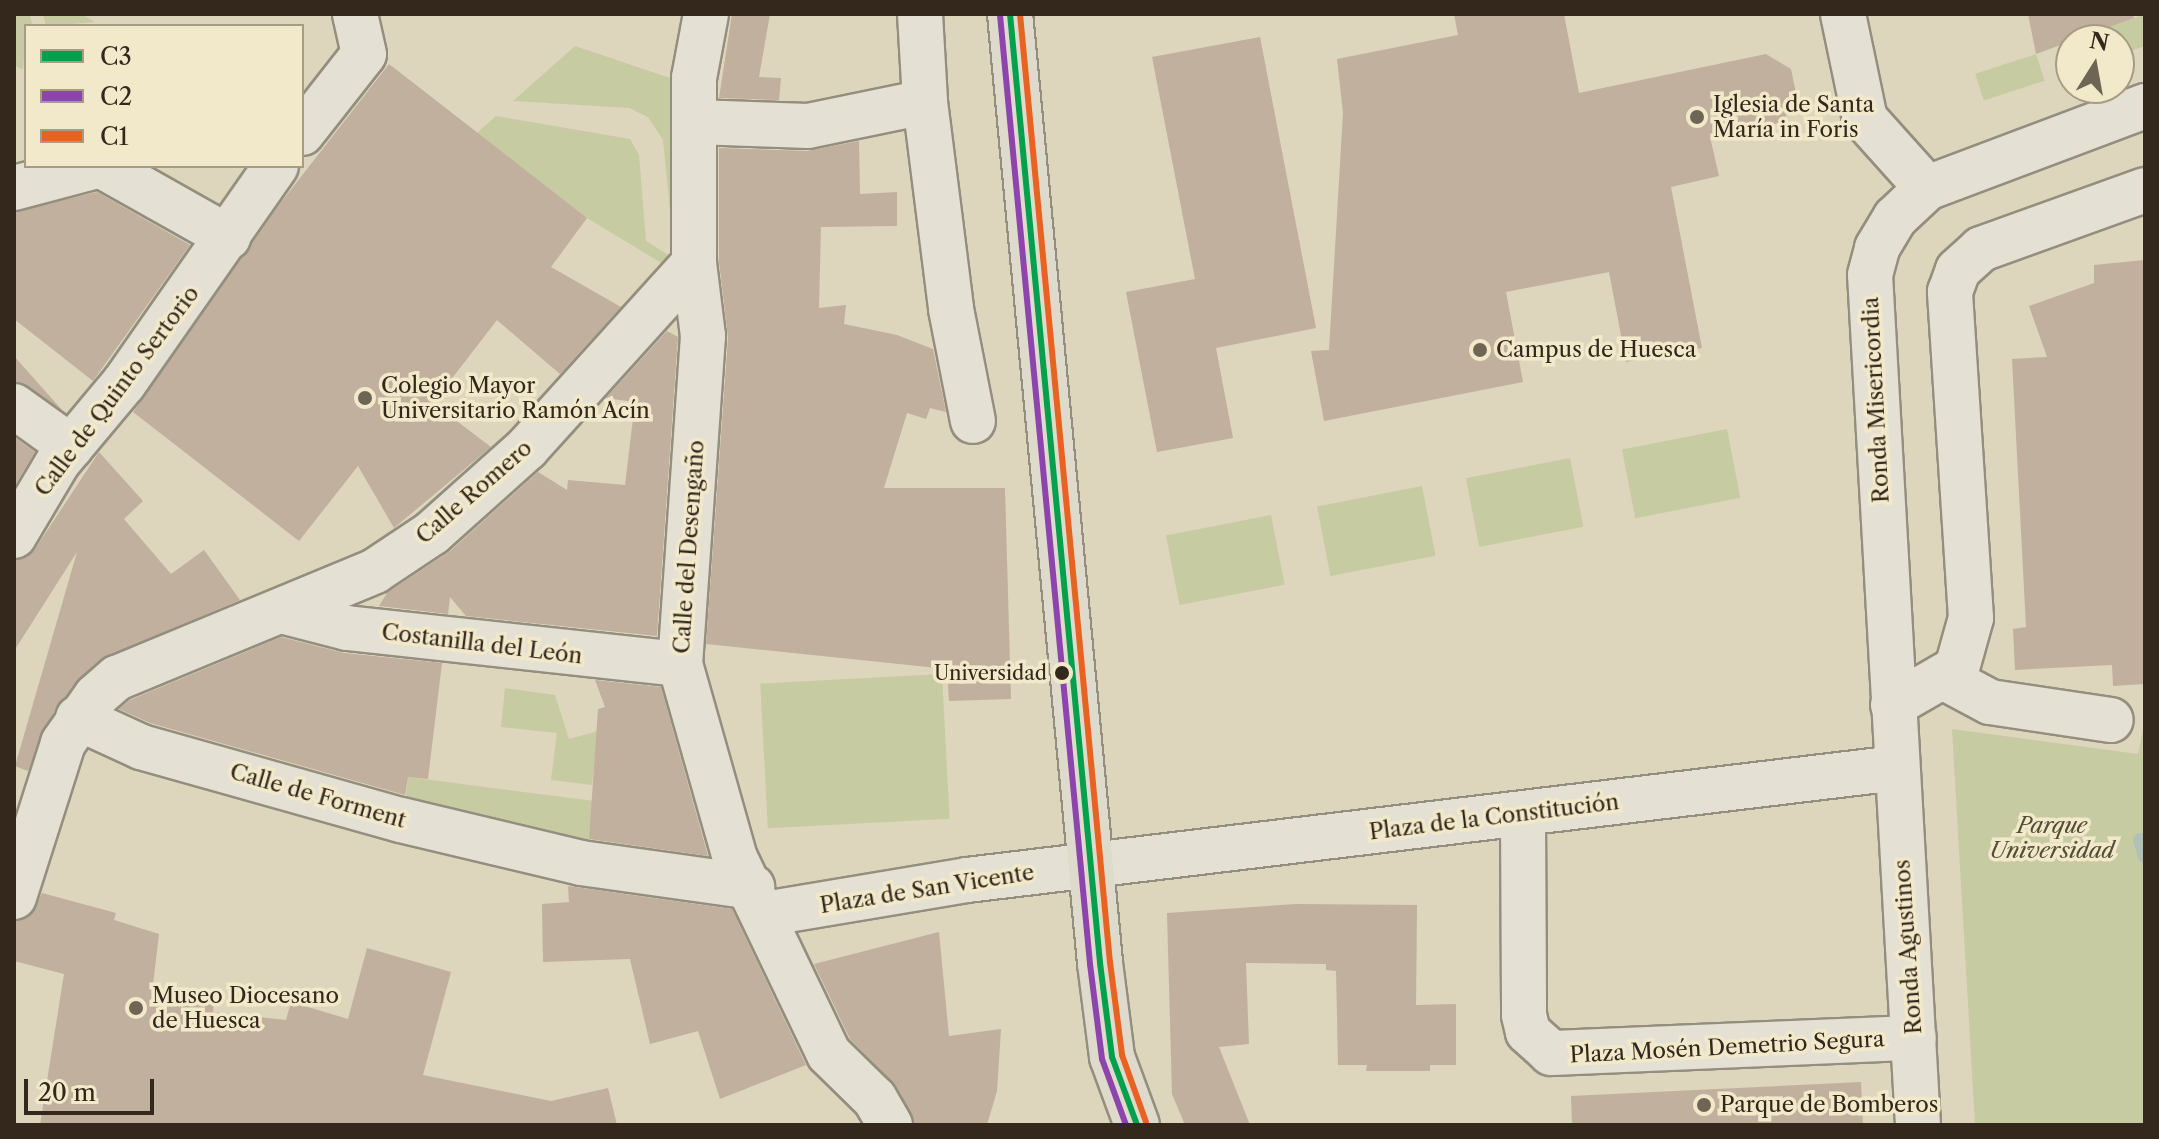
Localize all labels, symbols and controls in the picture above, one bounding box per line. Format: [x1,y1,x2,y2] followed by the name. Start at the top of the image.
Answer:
[24,24,304,168] legend
[2055,24,2135,104] north arrow
[2087,27,2111,57] text: N
[100,42,132,71] text: C3
[100,82,132,111] text: C2
[1713,91,1875,142] place label: Iglesia de Santa María in Foris
[1688,108,1706,126] marker: Iglesia de Santa María in Foris
[100,122,129,151] text: C1
[29,281,205,501] street label: Calle de Quinto Sertorio
[1857,296,1895,504] street label: Ronda Misericordia
[1496,337,1696,363] place label: Campus de Huesca
[1471,341,1489,359] marker: Campus de Huesca
[381,372,651,424] place label: Colegio Mayor Universitario Ramón Acín
[356,389,374,407] marker: Colegio Mayor Universitario Ramón Acín
[411,435,537,549] street label: Calle Romero
[668,439,710,655] street label: Calle del Desengaño
[380,619,584,669] street label: Costanilla del León
[934,661,1047,685] place label: Universidad
[1054,665,1070,681] marker: Universidad
[227,758,409,834] street label: Calle de Forment
[1367,789,1621,845] street label: Plaza de la Constitución
[1990,812,2114,864] park label: Parque Universidad
[1889,858,1927,1036] street label: Ronda Agustinos
[817,859,1037,919] street label: Plaza de San Vicente
[152,982,339,1034] place label: Museo Diocesano de Huesca
[127,999,145,1017] marker: Museo Diocesano de Huesca
[1569,1026,1885,1068] street label: Plaza Mosén Demetrio Segura
[28,1063,158,1113] scale bar
[38,1078,96,1107] text: 20 m
[1720,1092,1938,1118] place label: Parque de Bomberos
[1695,1096,1713,1114] marker: Parque de Bomberos

